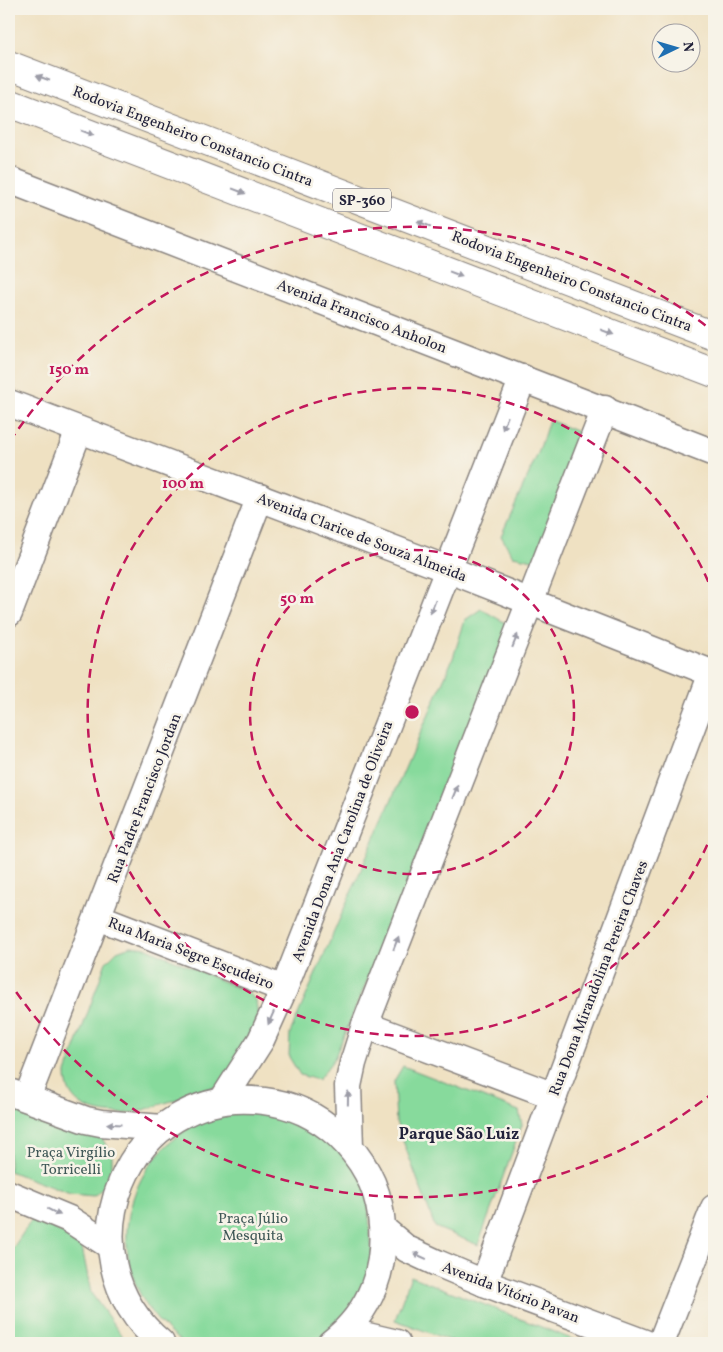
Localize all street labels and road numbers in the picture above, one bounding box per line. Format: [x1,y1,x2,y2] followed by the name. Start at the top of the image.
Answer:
[69,82,316,193] street label: Rodovia Engenheiro Constancio Cintra
[333,188,391,212] road number: SP-360
[448,227,695,338] street label: Rodovia Engenheiro Constancio Cintra
[273,275,450,360] street label: Avenida Francisco Anholon
[253,489,470,588] street label: Avenida Clarice de Souza Almeida
[103,711,188,886] street label: Rua Padre Francisco Jordan
[288,718,399,965] street label: Avenida Dona Ana Carolina de Oliveira
[545,858,654,1099] street label: Rua Dona Mirandolina Pereira Chaves
[104,913,277,996] street label: Rua Maria Segre Escudeiro
[439,1258,582,1329] street label: Avenida Vitório Pavan

